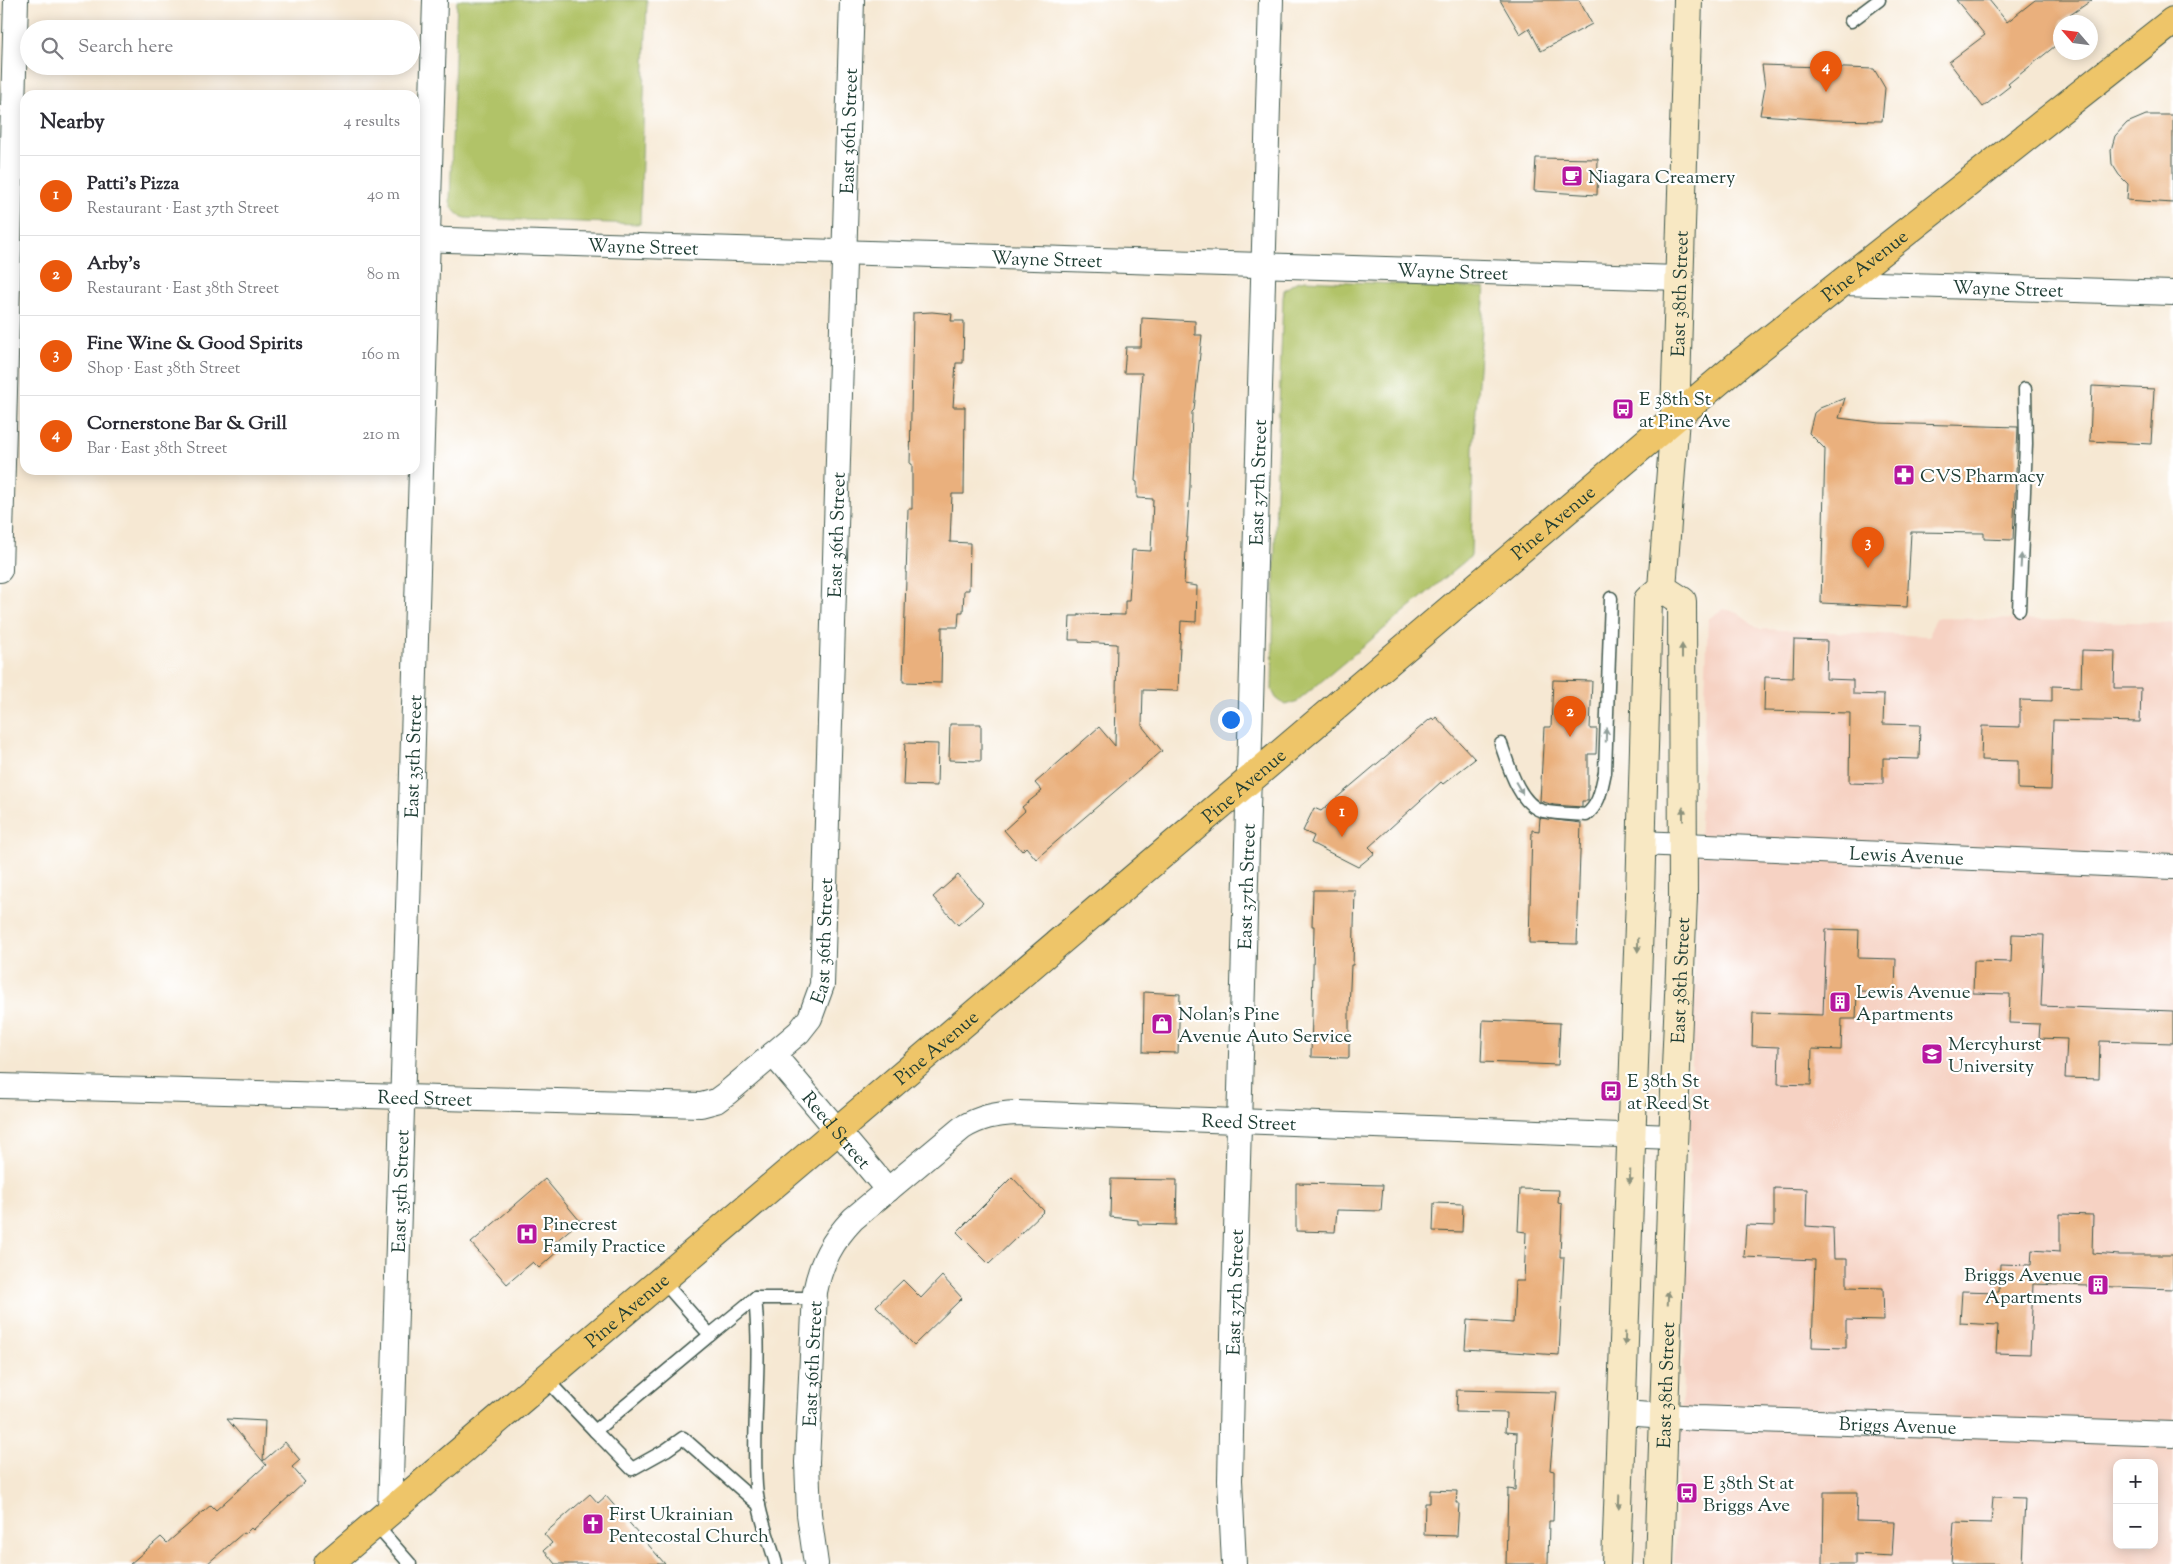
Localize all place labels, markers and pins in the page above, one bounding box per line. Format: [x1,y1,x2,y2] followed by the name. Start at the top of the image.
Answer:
[1810,51,1842,92] pin: 4
[1560,164,1584,188] cafe icon: Niagara Creamery
[1588,165,1736,192] place label: Niagara Creamery
[1639,387,1731,436] place label: E 38th St at Pine Ave
[1611,397,1635,421] bus stop icon: E 38th St at Pine Ave
[1892,463,1916,487] pharmacy icon: CVS Pharmacy
[1920,464,2045,491] place label: CVS Pharmacy
[1852,527,1884,568] pin: 3
[1554,696,1586,737] pin: 2
[1326,796,1358,837] pin: 1
[1856,980,1971,1029] place label: Lewis Avenue Apartments
[1828,990,1852,1014] building icon: Lewis Avenue Apartments
[1178,1002,1352,1051] place label: Nolan's Pine Avenue Auto Service
[1150,1012,1174,1036] shop icon: Nolan's Pine Avenue Auto Service
[1948,1032,2042,1081] place label: Mercyhurst University
[1920,1042,1944,1066] school or university icon: Mercyhurst University
[1627,1069,1710,1118] place label: E 38th St at Reed St
[1599,1079,1623,1103] bus stop icon: E 38th St at Reed St
[543,1212,666,1261] place label: Pinecrest Family Practice
[515,1222,539,1246] hospital icon: Pinecrest Family Practice
[1964,1263,2082,1312] place label: Briggs Avenue Apartments
[2086,1273,2110,1297] building icon: Briggs Avenue Apartments
[1703,1471,1795,1520] place label: E 38th St at Briggs Ave
[1675,1481,1699,1505] bus stop icon: E 38th St at Briggs Ave
[609,1502,769,1551] place label: First Ukrainian Pentecostal Church
[581,1512,605,1536] church icon: First Ukrainian Pentecostal Church

